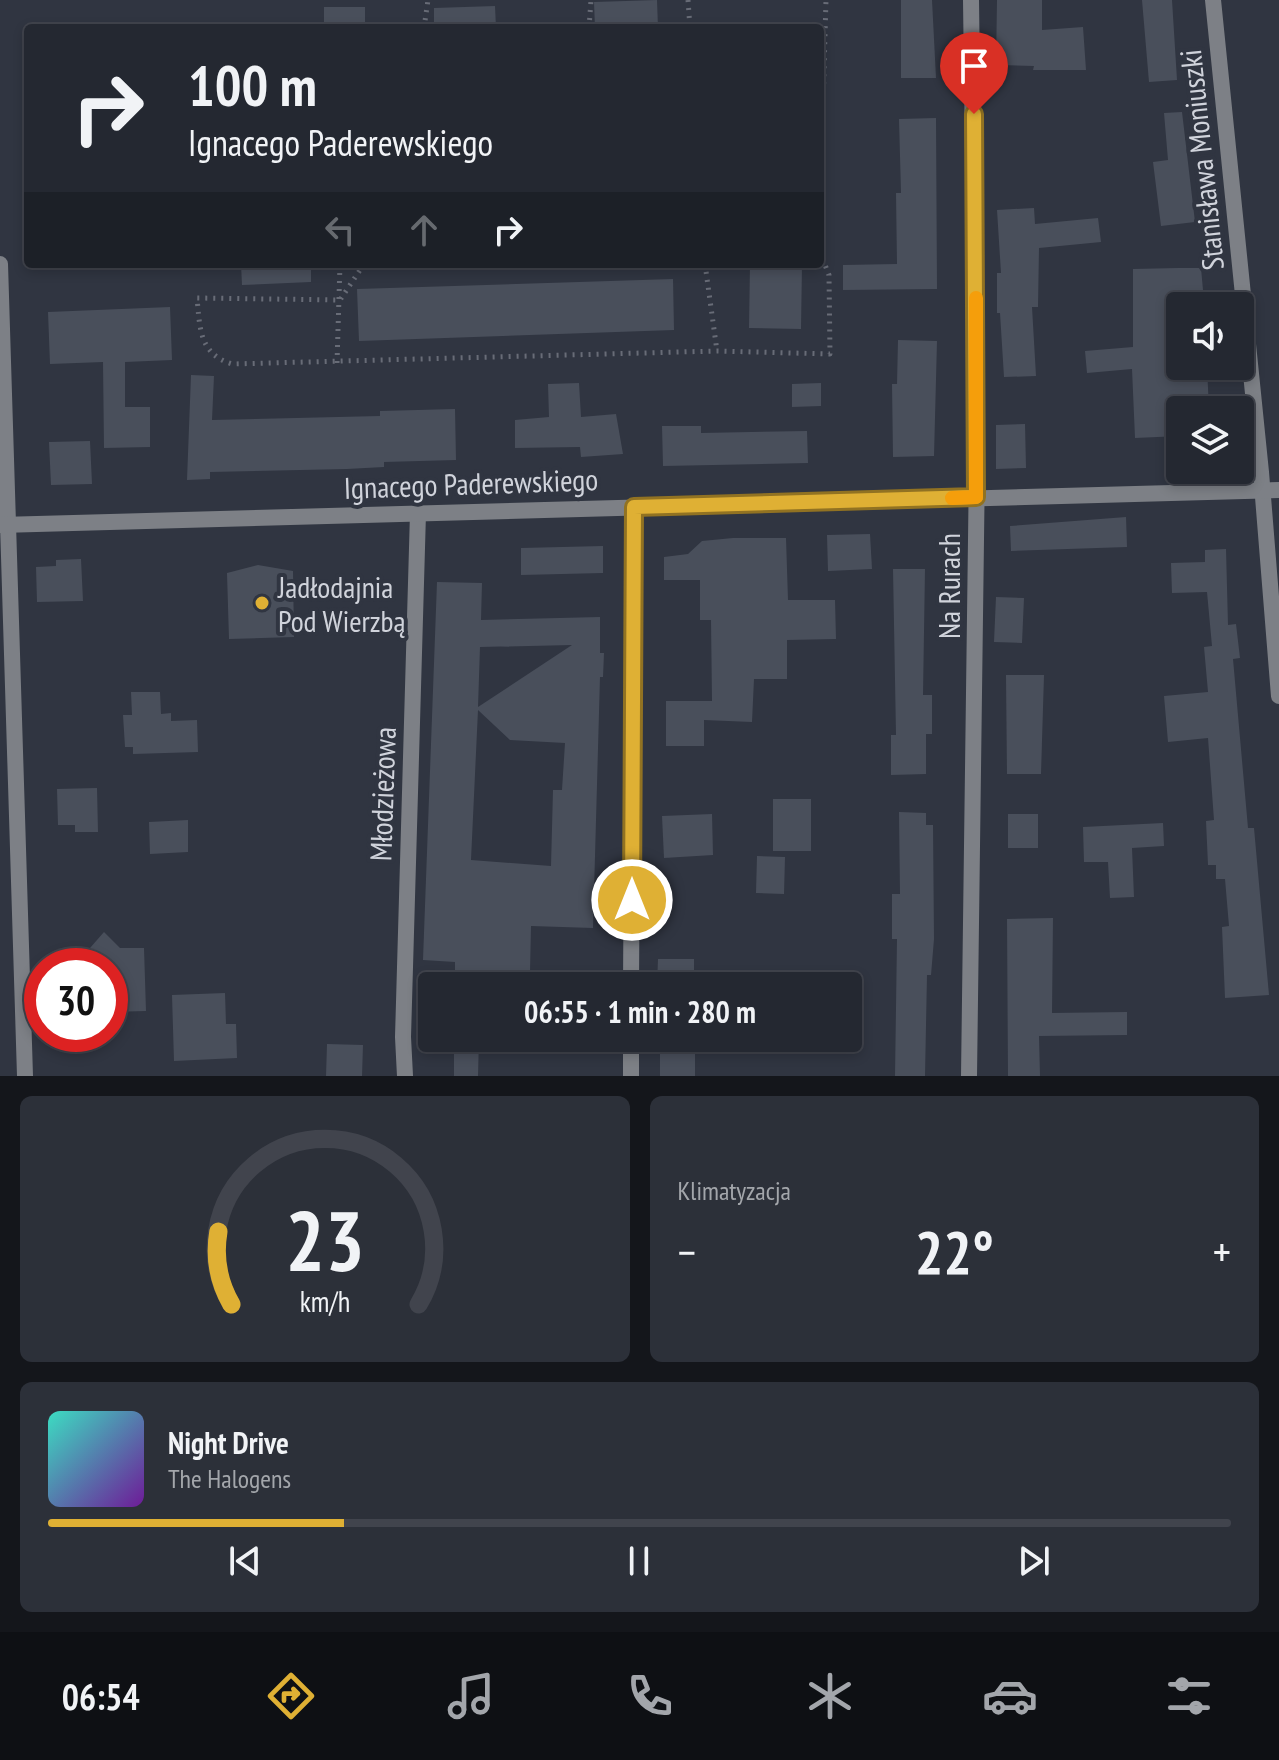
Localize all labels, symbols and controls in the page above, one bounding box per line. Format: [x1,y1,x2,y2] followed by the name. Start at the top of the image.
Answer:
[940,32,1008,114] pin
[952,44,996,88] icon: arrive
[1170,48,1232,272] street label: Stanisława Moniuszki
[188,49,317,121] text: 100 m
[56,56,160,160] icon: right
[188,119,493,166] text: Ignacego Paderewskiego
[318,208,362,252] icon: left
[402,208,446,252] icon: ahead
[486,208,530,252] icon: right
[1166,292,1254,484] map controls
[1166,292,1254,380] button: sound
[1166,396,1254,484] button: layers
[343,459,599,507] street label: Ignacego Paderewskiego
[929,533,968,639] street label: Na Rurach
[277,567,406,640] place label: Jadłodajnia Pod Wierzbą
[253,594,271,612] marker: Jadłodajnia Pod Wierzbą
[360,726,404,862] street label: Młodzieżowa
[590,858,674,942] position arrow
[24,948,128,1052] speed limit sign: 30
[524,992,756,1031] text: 06:55 · 1 min · 280 m
[678,1174,791,1207] text: Klimatyzacja
[285,1186,365,1294] text: 23
[915,1213,994,1291] text: 22°
[678,1223,696,1280] text: −
[1213,1223,1231,1280] text: +
[299,1283,350,1320] text: km/h
[168,1423,289,1462] text: Night Drive
[168,1462,291,1495] text: The Halogens
[223,1539,267,1583] icon: previous
[617,1539,661,1583] icon: pause
[1012,1539,1056,1583] icon: next
[263,1668,319,1724] icon: directions
[443,1668,499,1724] icon: music
[622,1668,678,1724] icon: phone
[802,1668,858,1724] icon: climate
[982,1668,1038,1724] icon: car
[1161,1668,1217,1724] icon: filters
[62,1673,140,1720] text: 06:54

